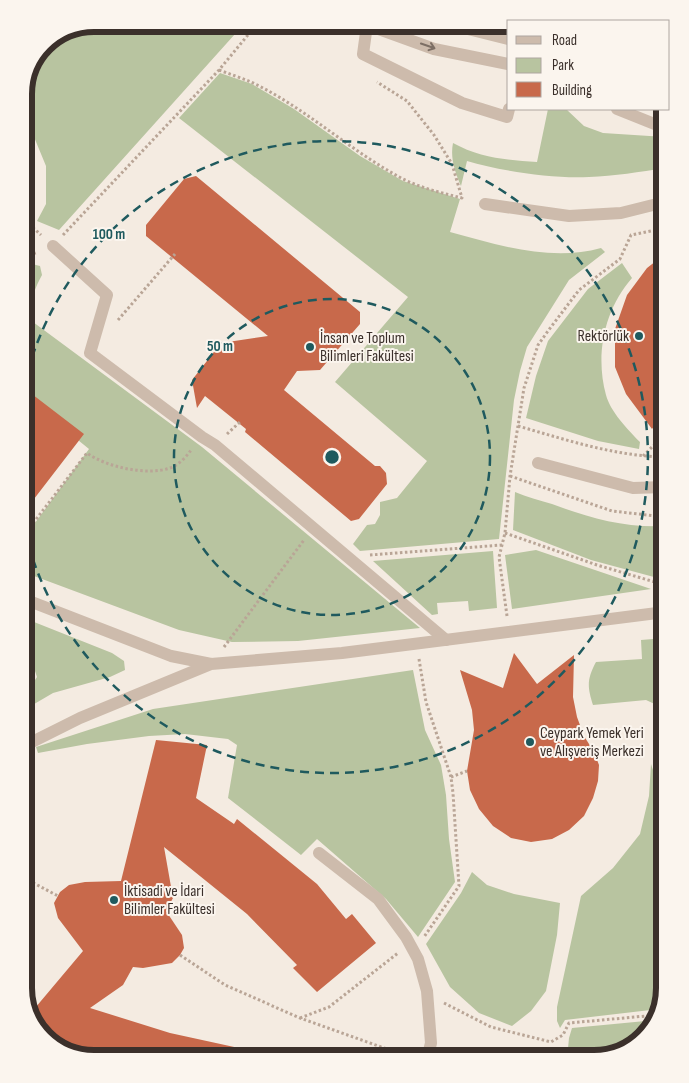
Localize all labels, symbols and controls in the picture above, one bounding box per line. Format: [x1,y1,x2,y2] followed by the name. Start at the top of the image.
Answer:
[507,20,669,110] legend
[552,31,577,50] text: Road
[419,42,435,51] one-way arrow
[552,56,574,75] text: Park
[552,81,592,100] text: Building
[93,225,125,244] text: 100 m
[577,327,629,346] place label: Rektörlük
[320,329,414,366] place label: İnsan ve Toplum Bilimleri Fakültesi
[633,330,645,342] marker: Rektörlük
[207,337,233,356] text: 50 m
[304,341,316,353] marker: İnsan ve Toplum Bilimleri Fakültesi
[323,448,341,466] centre of rings
[540,724,644,761] place label: Ceypark Yemek Yeri ve Alışveriş Merkezi
[524,736,536,748] marker: Ceypark Yemek Yeri ve Alışveriş Merkezi
[124,882,215,919] place label: İktisadi ve İdari Bilimler Fakültesi
[108,894,120,906] marker: İktisadi ve İdari Bilimler Fakültesi

